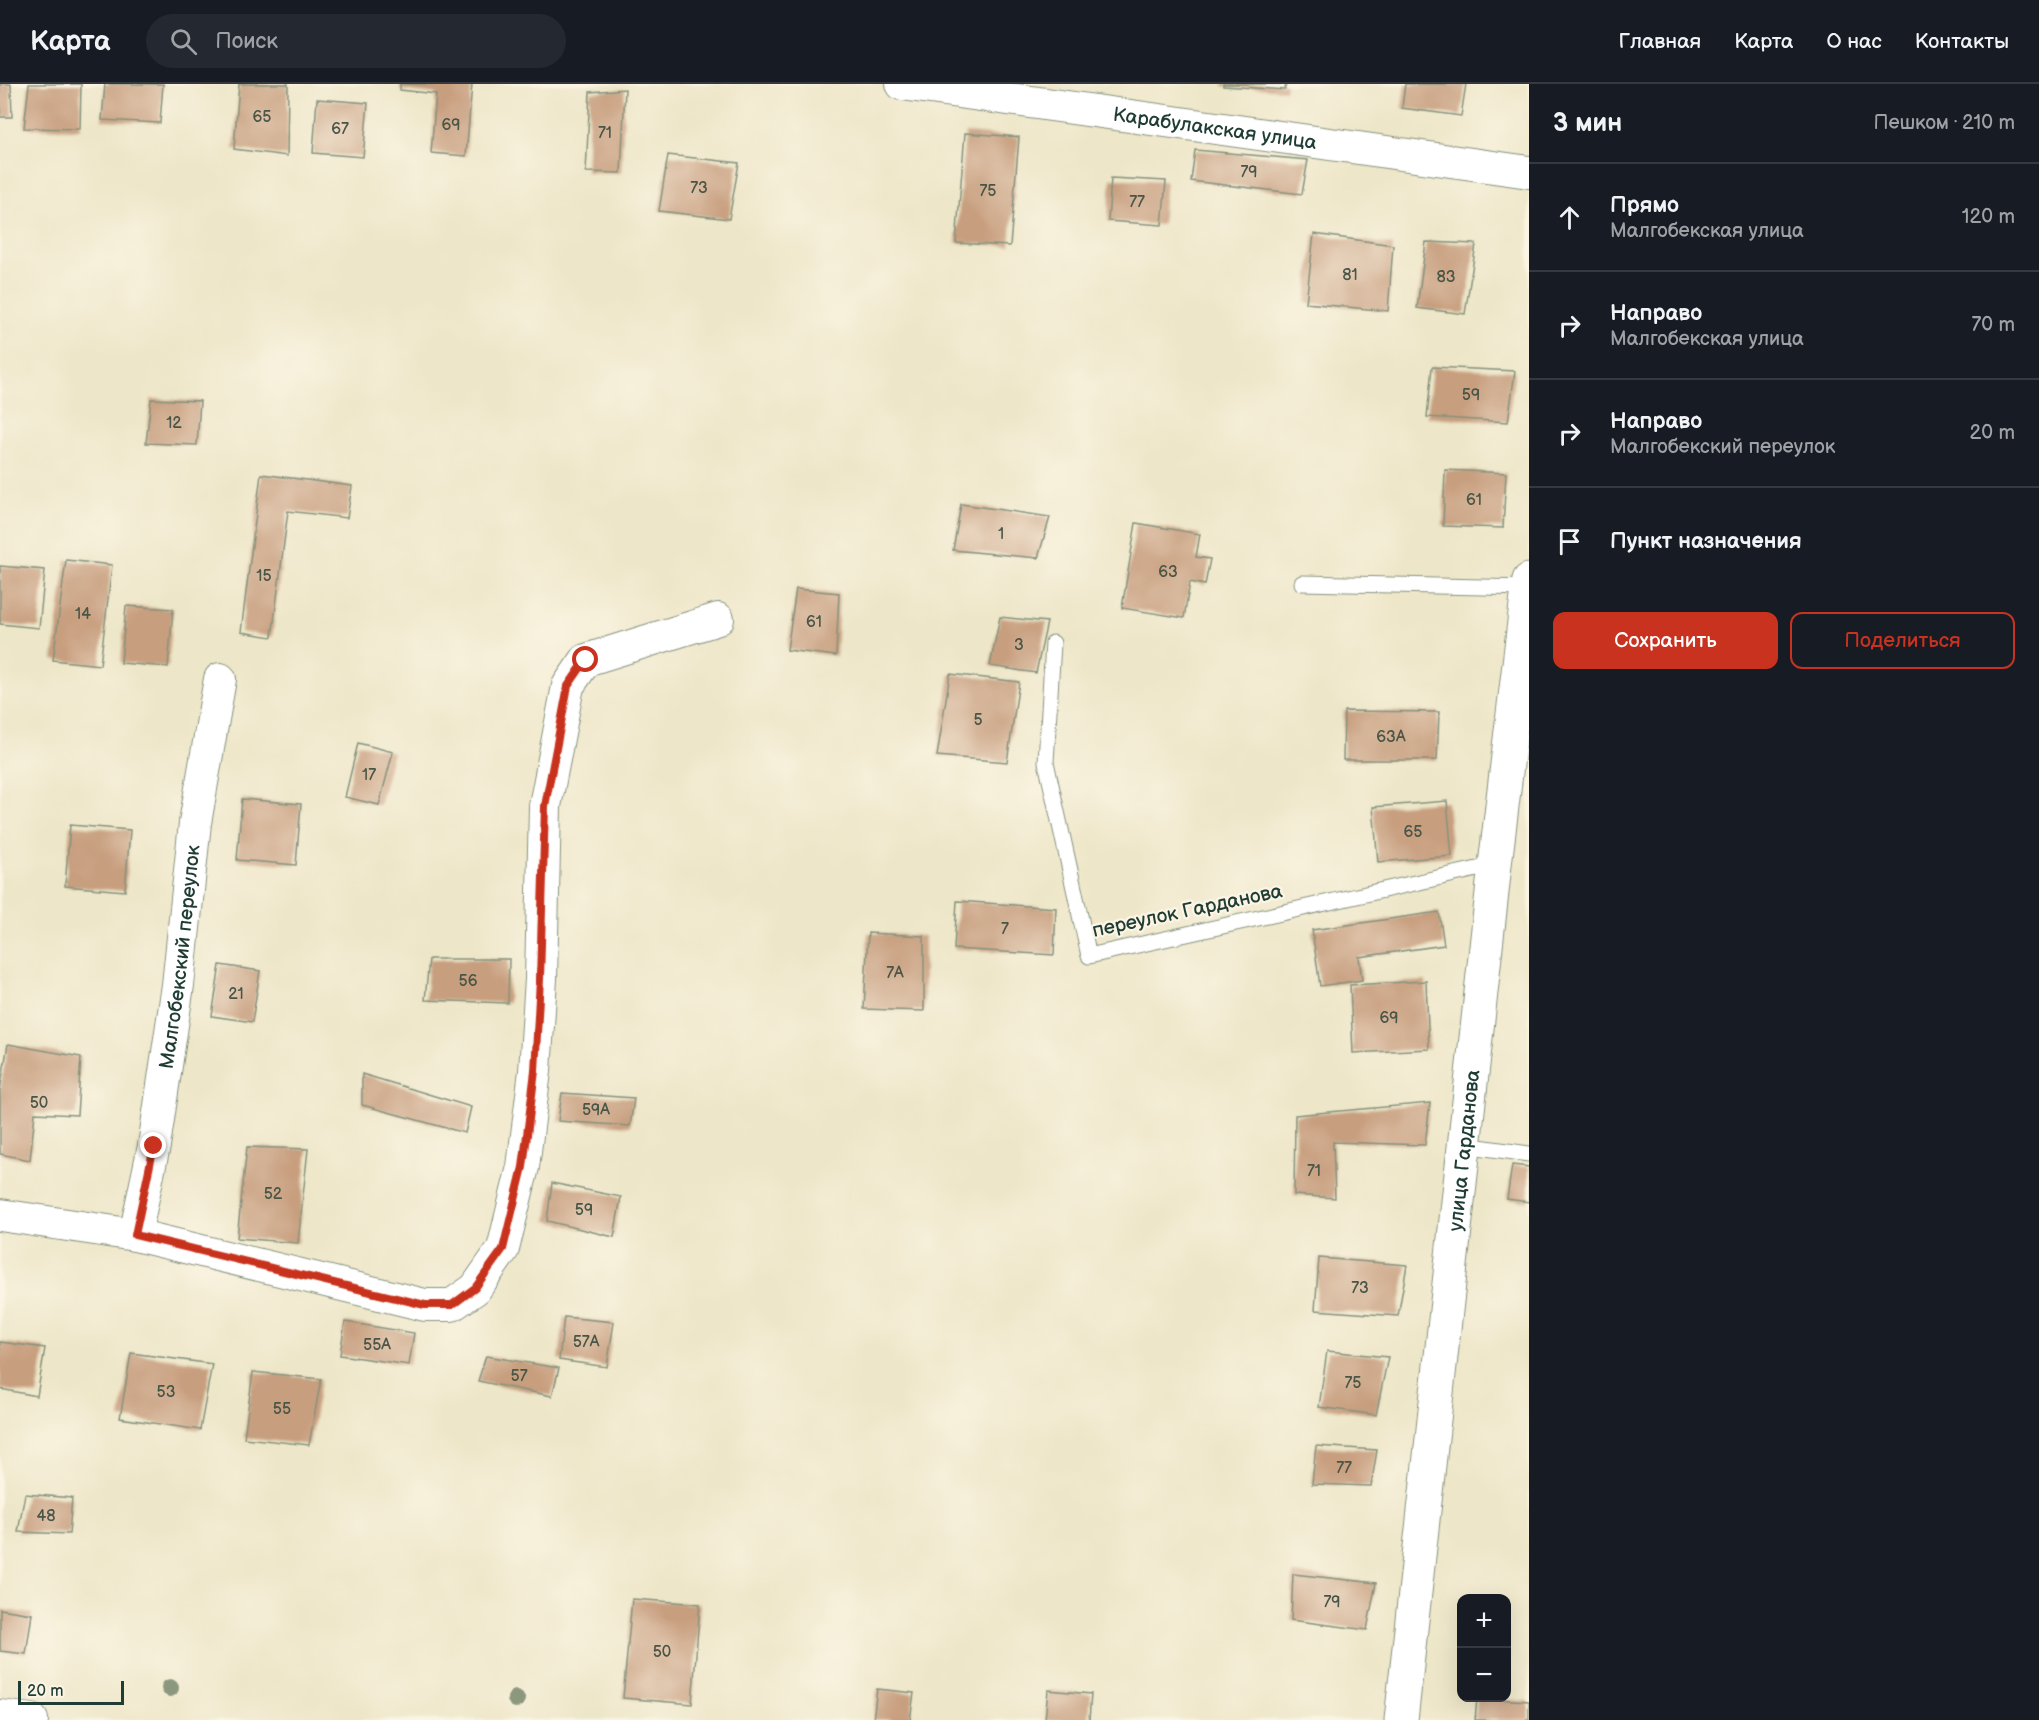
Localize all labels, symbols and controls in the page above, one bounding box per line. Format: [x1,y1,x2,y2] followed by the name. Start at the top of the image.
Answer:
[146,14,566,68] search box
[30,25,110,58] text: Карта
[167,25,200,58] icon: search
[215,28,278,55] text: Поиск
[1618,29,1701,54] text: Главная
[1734,29,1793,54] text: Карта
[1826,29,1882,54] text: О нас
[1915,29,2009,54] text: Контакты
[1111,103,1318,155] street label: Карабулакская улица
[253,108,271,127] house number: 65
[1553,108,1622,139] text: 3 мин
[1874,111,2015,135] text: Пешком · 210 m
[441,116,461,135] house number: 69
[331,120,349,139] house number: 67
[598,124,612,143] house number: 71
[1240,163,1258,182] house number: 79
[690,179,708,198] house number: 73
[979,182,997,201] house number: 75
[1610,192,1679,219] text: Прямо
[1129,193,1145,212] house number: 77
[1553,201,1586,234] icon: ahead
[1962,205,2015,229] text: 120 m
[1610,219,1804,243] text: Малгобекская улица
[1342,266,1358,285] house number: 81
[1436,268,1456,287] house number: 83
[1610,300,1702,327] text: Направо
[1553,309,1586,342] icon: right
[1971,313,2015,337] text: 70 m
[1610,327,1804,351] text: Малгобекская улица
[1462,386,1480,405] house number: 59
[1610,408,1702,435] text: Направо
[166,414,182,433] house number: 12
[1553,417,1586,450] icon: right
[1970,421,2015,445] text: 20 m
[1610,435,1835,459] text: Малгобекский переулок
[1466,491,1482,510] house number: 61
[998,525,1004,544] house number: 1
[1553,525,1586,558] icon: arrive
[1610,528,1802,555] text: Пункт назначения
[1158,563,1178,582] house number: 63
[256,567,272,586] house number: 15
[75,605,91,624] house number: 14
[1553,612,1778,669] button: Сохранить
[1790,612,2015,669] button: Поделиться
[806,613,822,632] house number: 61
[1014,636,1024,655] house number: 3
[572,646,598,672] route start
[973,711,983,730] house number: 5
[1376,728,1406,747] house number: 63А
[362,766,376,785] house number: 17
[1404,823,1422,842] house number: 65
[155,843,206,1071] street label: Малгобекский переулок
[1090,879,1285,943] street label: переулок Гарданова
[1001,920,1009,939] house number: 7
[886,964,904,983] house number: 7А
[459,972,478,991] house number: 56
[228,985,244,1004] house number: 21
[1379,1009,1399,1028] house number: 69
[1444,1068,1485,1233] street label: улица Гарданова
[30,1094,48,1113] house number: 50
[582,1101,610,1120] house number: 59А
[140,1132,166,1158] route end
[1307,1162,1321,1181] house number: 71
[264,1185,283,1204] house number: 52
[575,1201,593,1220] house number: 59
[1351,1279,1369,1298] house number: 73
[573,1333,600,1352] house number: 57А
[363,1336,391,1355] house number: 55А
[510,1367,528,1386] house number: 57
[1344,1374,1362,1393] house number: 75
[156,1383,176,1402] house number: 53
[273,1400,291,1419] house number: 55
[1336,1459,1352,1478] house number: 77
[36,1507,56,1526] house number: 48
[1323,1593,1341,1612] house number: 79
[1457,1594,1511,1702] map controls
[1457,1594,1511,1648] button: +
[653,1643,671,1662] house number: 50
[1457,1648,1511,1702] button: −
[18,1678,124,1706] scale bar
[27,1682,63,1701] text: 20 m

